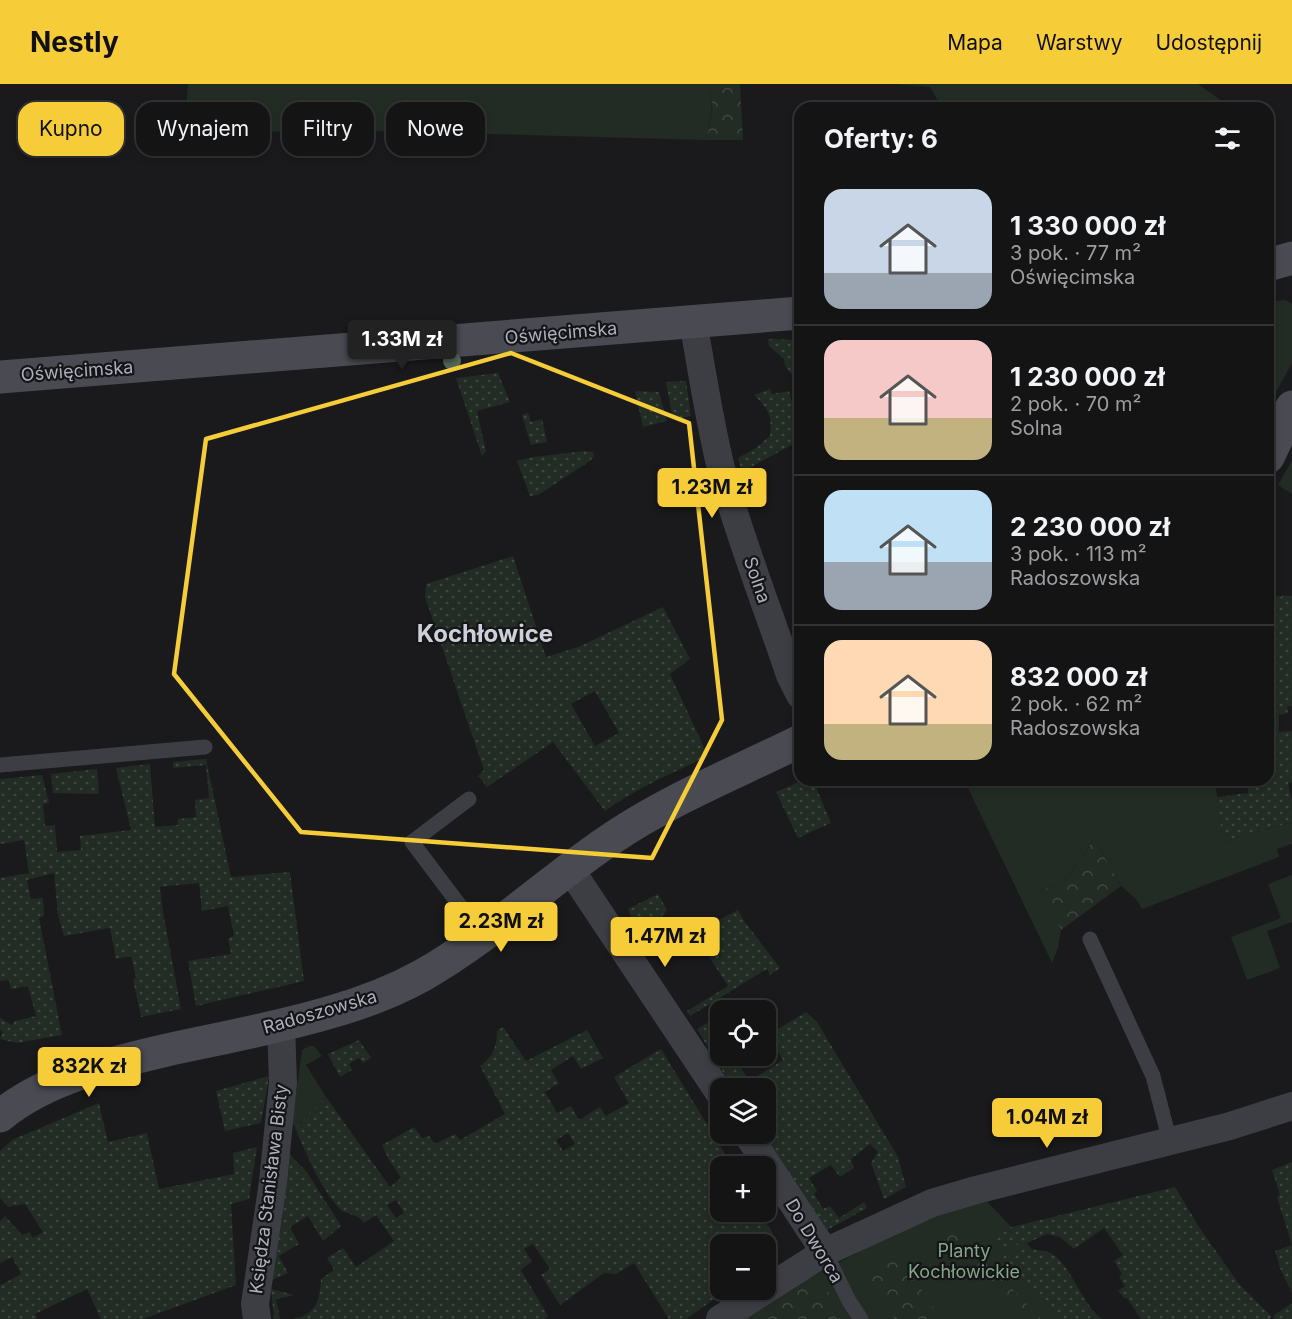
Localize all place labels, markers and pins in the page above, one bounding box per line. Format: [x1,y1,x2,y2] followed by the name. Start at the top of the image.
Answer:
[340,320,464,371] pin: 1.33M zł
[650,468,774,519] pin: 1.23M zł
[439,902,563,953] pin: 2.23M zł
[603,917,727,968] pin: 1.47M zł
[34,1047,144,1098] pin: 832K zł
[985,1098,1109,1149] pin: 1.04M zł

